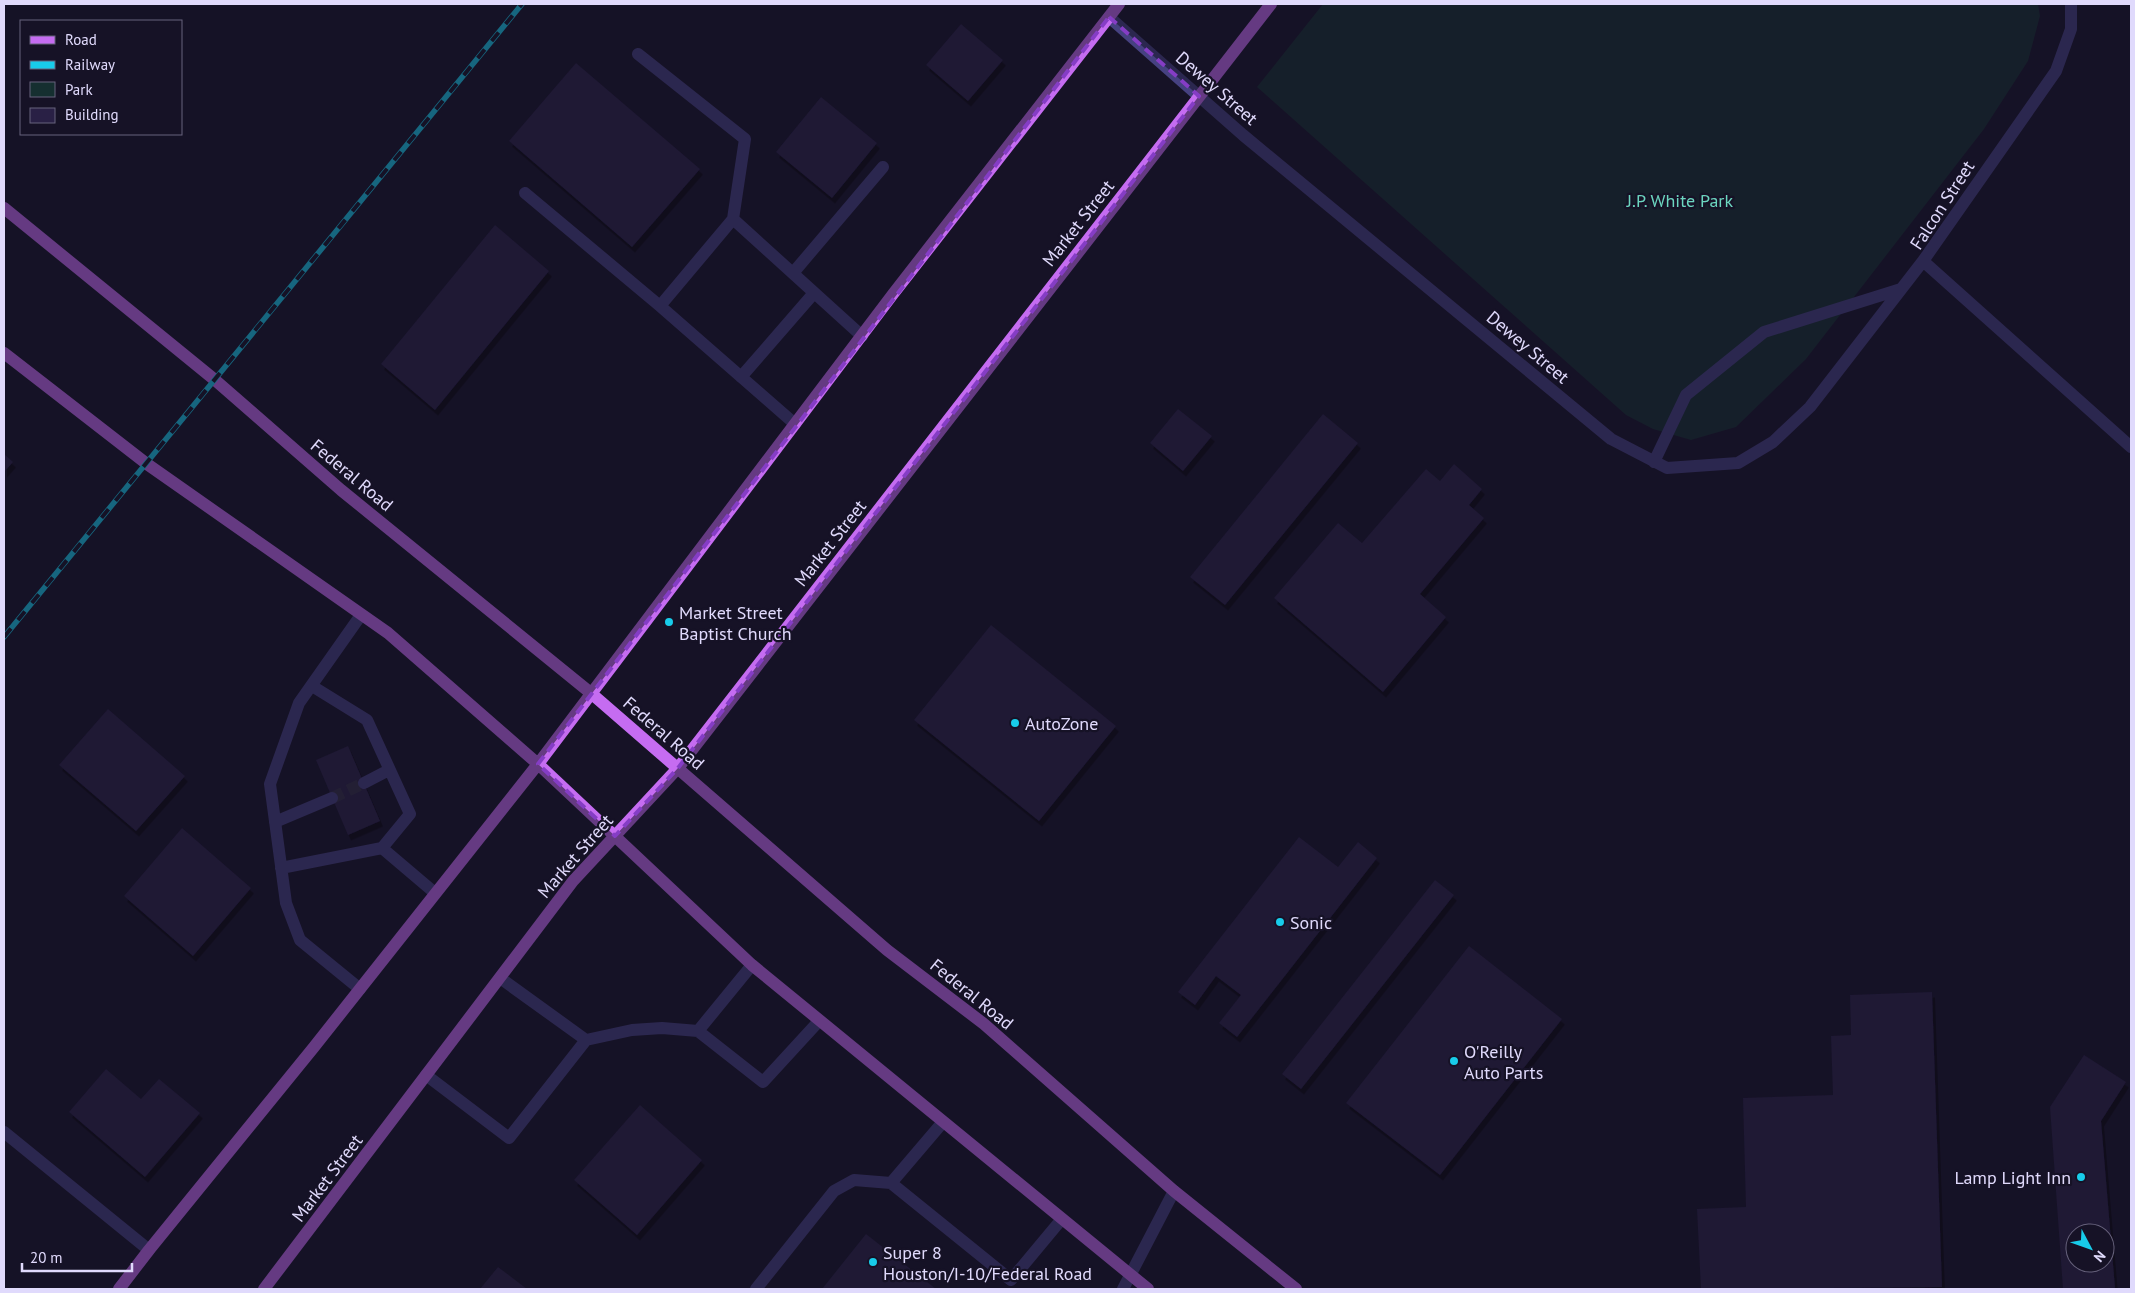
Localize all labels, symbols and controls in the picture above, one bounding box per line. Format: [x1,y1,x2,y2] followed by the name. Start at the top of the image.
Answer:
[20,20,182,135] legend
[65,30,97,49] text: Road
[1171,46,1263,130] street label: Dewey Street
[65,55,115,74] text: Railway
[65,80,93,99] text: Park
[65,105,119,124] text: Building
[1905,156,1979,254] street label: Falcon Street
[1037,175,1119,271] street label: Market Street
[1626,189,1733,212] park label: J.P. White Park
[1482,306,1574,388] street label: Dewey Street
[306,434,398,516] street label: Federal Road
[789,495,871,591] street label: Market Street
[679,601,792,645] place label: Market Street Baptist Church
[663,616,675,628] marker: Market Street Baptist Church
[619,691,709,775] street label: Federal Road
[1025,712,1098,735] place label: AutoZone
[1009,717,1021,729] marker: AutoZone
[532,809,618,903] street label: Market Street
[1290,911,1332,934] place label: Sonic
[1274,916,1286,928] marker: Sonic
[926,953,1018,1035] street label: Federal Road
[1464,1040,1543,1084] place label: O'Reilly Auto Parts
[1448,1055,1460,1067] marker: O'Reilly Auto Parts
[287,1130,367,1226] street label: Market Street
[1954,1166,2071,1189] place label: Lamp Light Inn
[2075,1171,2087,1183] marker: Lamp Light Inn
[2065,1223,2115,1273] north arrow
[22,1240,132,1272] scale bar
[883,1241,1092,1285] place label: Super 8 Houston/I-10/Federal Road
[2090,1247,2110,1266] text: N
[30,1248,63,1267] text: 20 m
[867,1256,879,1268] marker: Super 8 Houston/I-10/Federal Road

